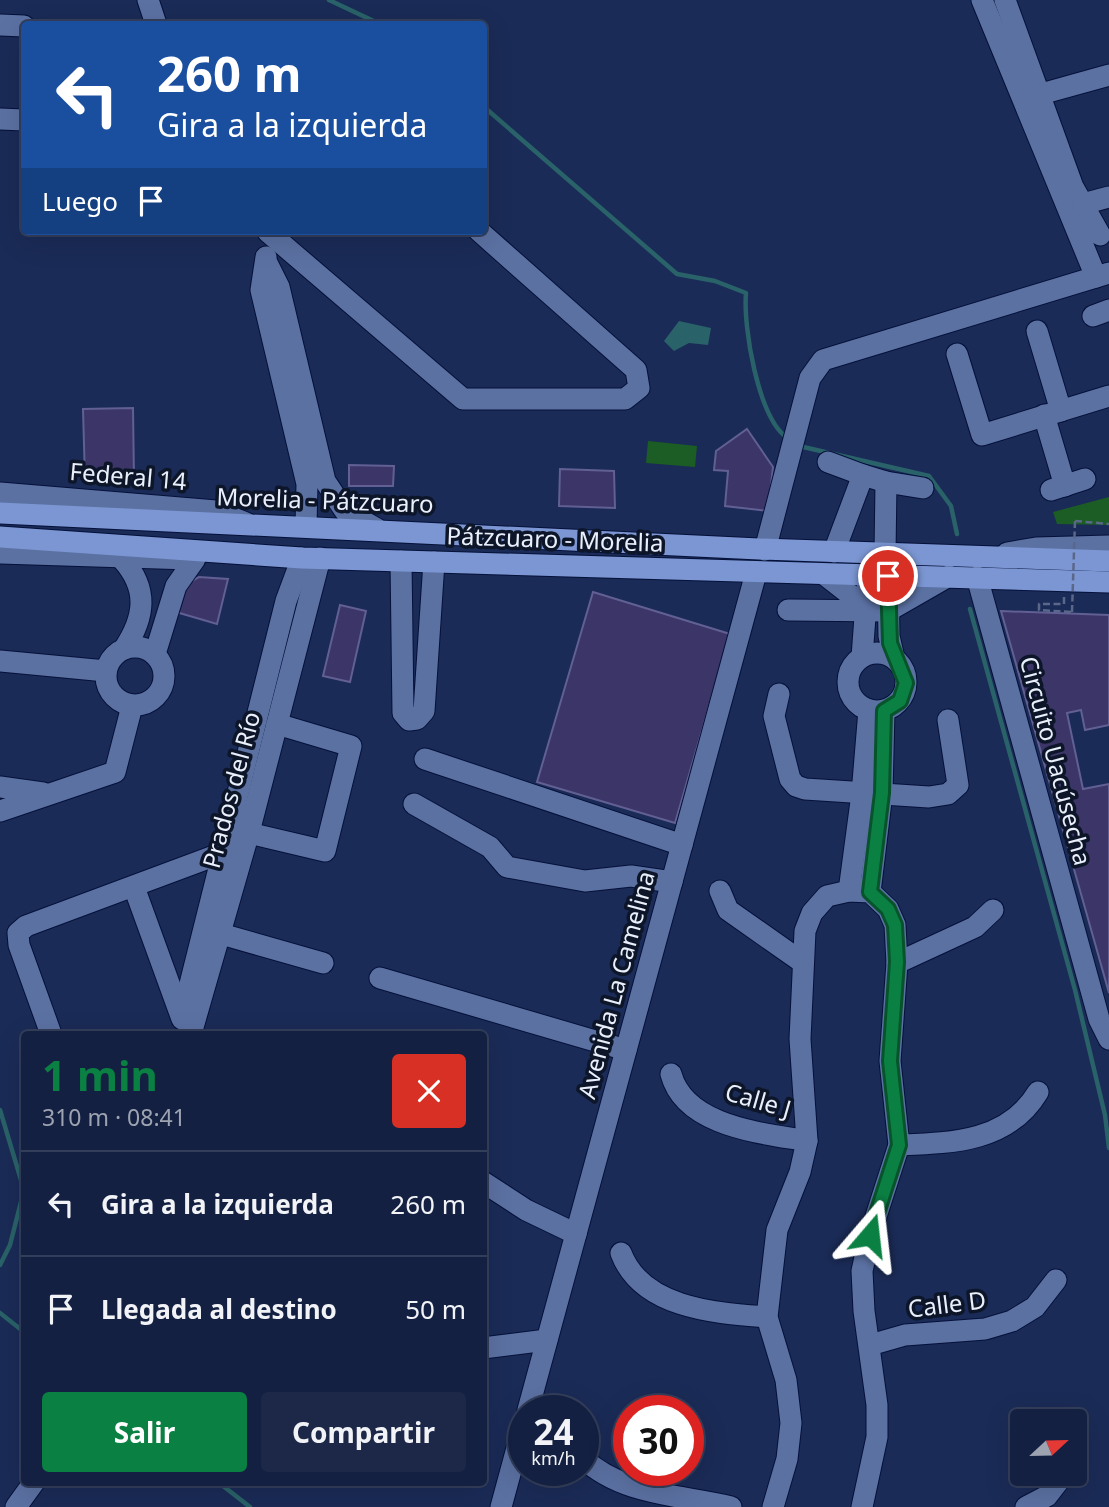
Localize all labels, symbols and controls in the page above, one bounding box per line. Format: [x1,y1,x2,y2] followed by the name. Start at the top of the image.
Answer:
[157,40,302,106] text: 260 m
[42,49,133,140] icon: left
[157,103,427,146] text: Gira a la izquierda
[132,182,170,220] icon: arrive
[42,183,118,219] text: Luego
[68,454,188,497] street label: Federal 14
[216,479,434,520] street label: Morelia - Pátzcuaro
[446,518,664,559] street label: Pátzcuaro - Morelia
[858,546,918,606] pin
[869,557,907,595] icon: arrive
[1013,653,1100,869] street label: Circuito Uacúsecha
[194,708,267,872] street label: Prados del Río
[569,867,662,1102] street label: Avenida La Camelina
[42,1046,158,1103] text: 1 min
[392,1054,466,1128] button: close
[721,1074,795,1125] street label: Calle J
[42,1101,186,1133] text: 310 m · 08:41
[42,1185,80,1223] icon: left
[101,1186,334,1222] text: Gira a la izquierda
[390,1186,466,1222] text: 260 m
[833,1198,907,1272] position arrow
[906,1282,988,1325] street label: Calle D
[42,1290,80,1328] icon: arrive
[101,1291,337,1327] text: Llegada al destino
[405,1291,466,1327] text: 50 m
[42,1392,247,1472] button: Salir
[261,1392,466,1472] button: Compartir
[613,1395,704,1486] speed limit sign: 30
[533,1408,574,1455] text: 24
[1010,1409,1087,1486] north arrow
[1010,1409,1087,1486] map controls
[531,1446,576,1470] text: km/h

